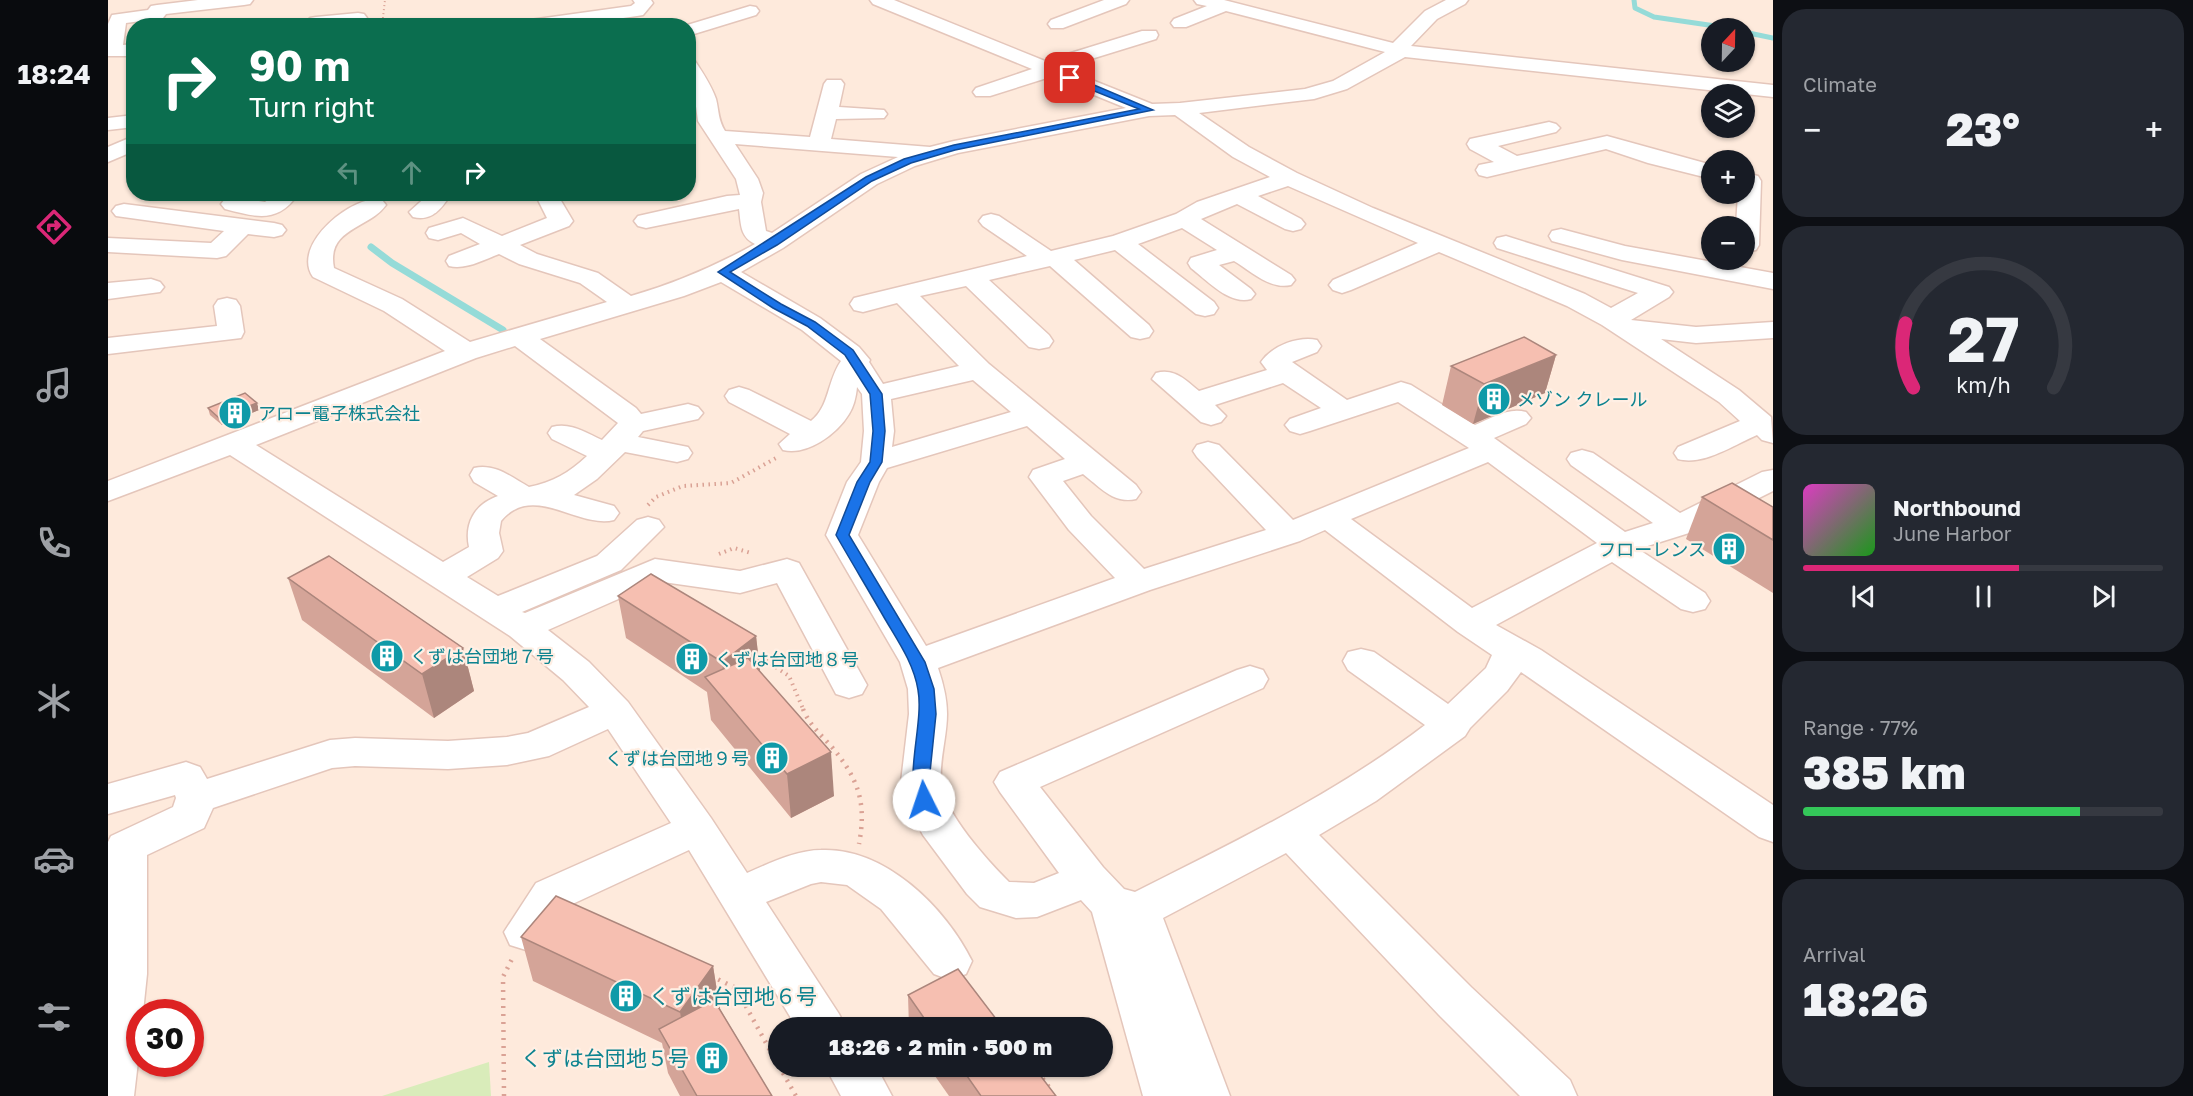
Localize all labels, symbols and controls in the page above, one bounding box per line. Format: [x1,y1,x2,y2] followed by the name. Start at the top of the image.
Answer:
[1701,18,1755,72] north arrow
[1701,18,1755,270] map controls
[249,40,350,90] text: 90 m
[150,42,228,120] icon: right
[1044,52,1095,103] pin
[17,58,91,90] text: 18:24
[1053,61,1086,94] icon: arrive
[1803,72,1877,96] text: Climate
[1701,84,1755,138] button: layers
[249,91,375,123] text: Turn right
[1946,102,2020,156] text: 23°
[1803,110,1821,149] text: −
[2145,110,2163,149] text: +
[1701,150,1755,204] button: +
[332,156,365,189] icon: left
[395,156,428,189] icon: ahead
[458,156,491,189] icon: right
[33,206,75,248] icon: directions
[1701,216,1755,270] button: −
[1947,301,2019,376] text: 27
[33,364,75,406] icon: music
[1956,372,2010,398] text: km/h
[1476,381,1512,417] building icon: メゾン クレール
[1517,388,1648,410] place label: メゾン クレール
[217,395,253,431] building icon: アロー電子株式会社
[258,402,420,424] place label: アロー電子株式会社
[1893,494,2021,521] text: Northbound
[1893,521,2012,545] text: June Harbor
[33,522,75,564] icon: phone
[1711,531,1747,567] building icon: フローレンス
[1598,538,1706,560] place label: フローレンス
[1847,580,1880,613] icon: previous
[1967,580,2000,613] icon: pause
[2087,580,2120,613] icon: next
[369,638,405,674] building icon: くずは台団地７号
[674,641,710,677] building icon: くずは台団地８号
[410,645,554,667] place label: くずは台団地７号
[715,648,859,670] place label: くずは台団地８号
[33,680,75,722] icon: climate
[1803,715,1918,739] text: Range · 77%
[754,740,790,776] building icon: くずは台団地９号
[1803,745,1966,799] text: 385 km
[605,747,749,769] place label: くずは台団地９号
[892,768,956,832] position arrow
[33,838,75,880] icon: car
[1803,942,1866,966] text: Arrival
[1803,972,1928,1026] text: 18:26
[608,978,644,1014] building icon: くずは台団地６号
[649,983,817,1009] place label: くずは台団地６号
[33,996,75,1038] icon: filters
[126,999,204,1077] speed limit sign: 30
[829,1033,1052,1060] text: 18:26 · 2 min · 500 m
[694,1040,730,1076] building icon: くずは台団地５号
[521,1045,689,1071] place label: くずは台団地５号

